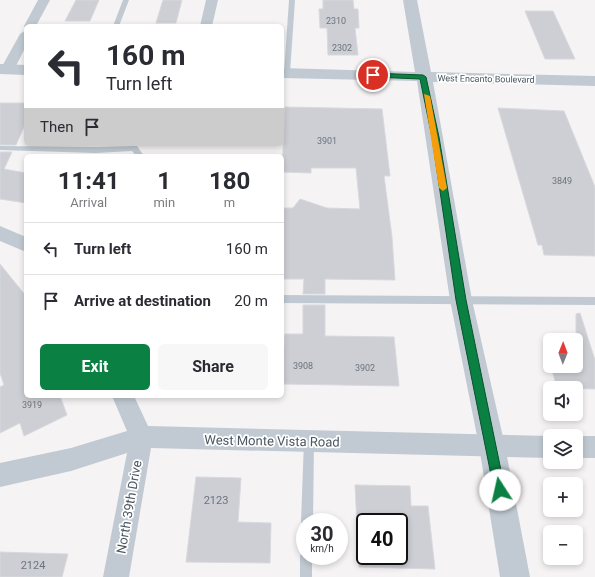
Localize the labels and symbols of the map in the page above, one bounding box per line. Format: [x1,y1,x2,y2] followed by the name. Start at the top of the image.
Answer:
[326,16,346,26] house number: 2310
[332,43,352,53] house number: 2302
[356,58,390,92] pin
[437,73,535,85] street label: West Encanto Boulevard
[317,136,337,146] house number: 3901
[552,176,572,186] house number: 3849
[543,333,583,373] north arrow
[293,361,313,371] house number: 3908
[355,363,375,373] house number: 3902
[22,400,42,410] house number: 3919
[204,432,340,450] street label: West Monte Vista Road
[113,459,145,555] street label: North 39th Drive
[479,469,521,511] position arrow
[204,494,228,507] house number: 2123
[356,513,408,565] speed limit sign: 40
[21,559,45,572] house number: 2124

